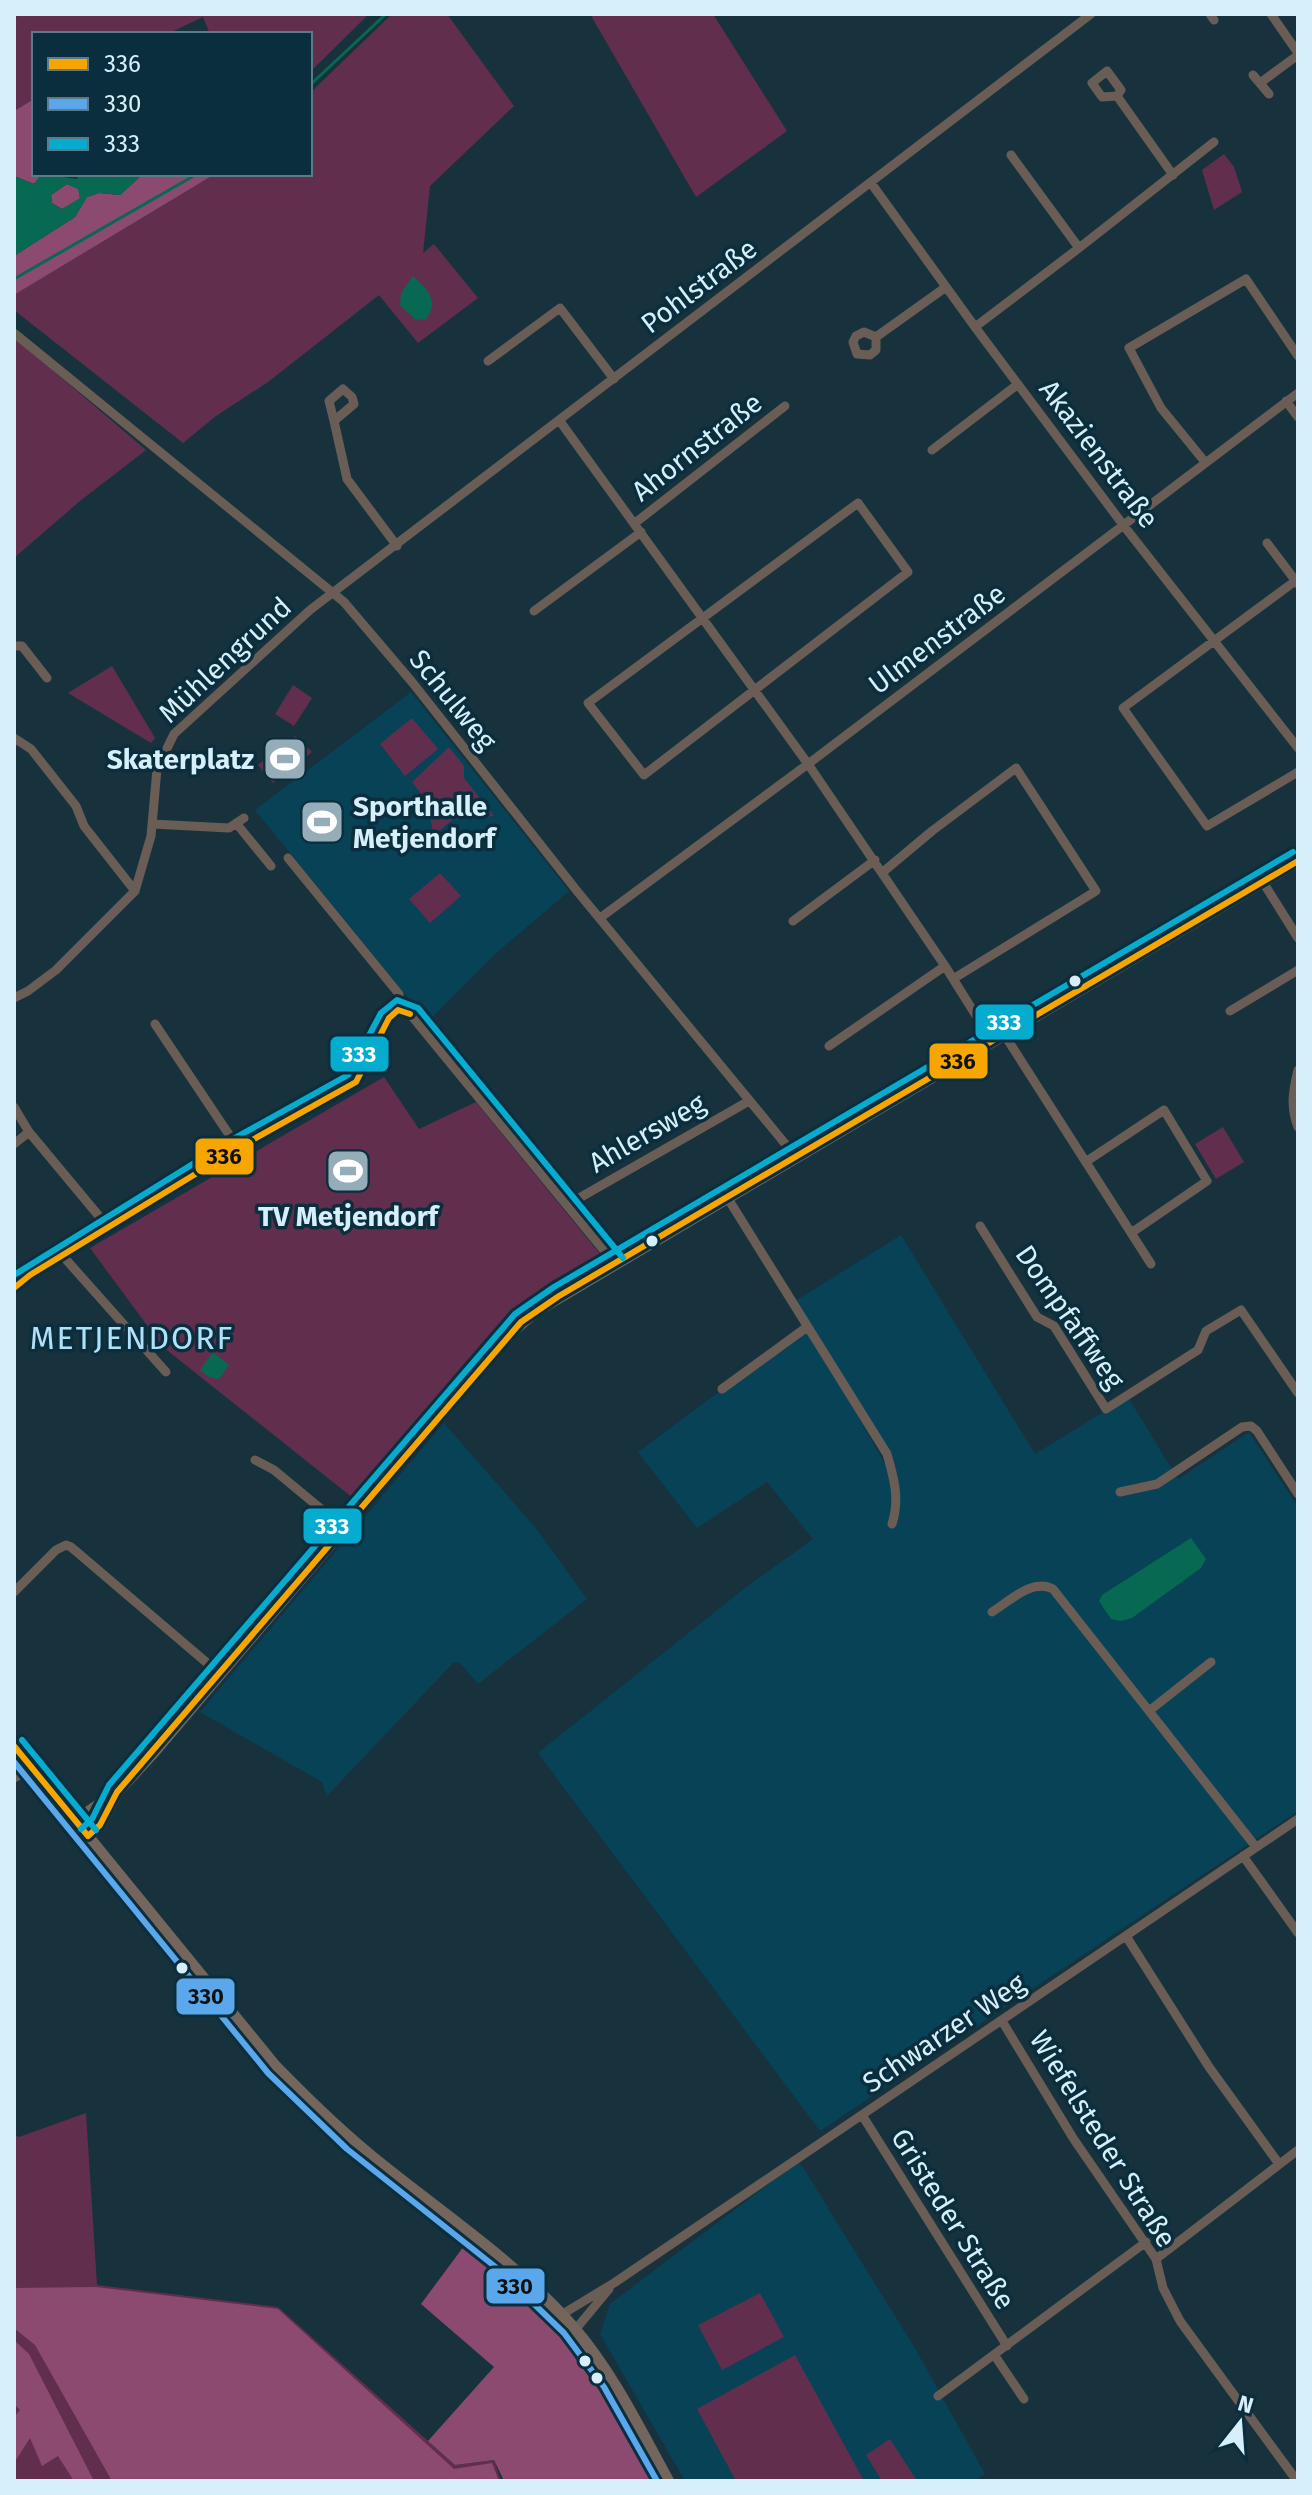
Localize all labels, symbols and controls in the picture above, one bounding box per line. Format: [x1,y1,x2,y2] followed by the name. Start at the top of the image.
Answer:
[32,32,312,176] legend
[104,50,141,78] text: 336
[104,90,141,118] text: 330
[104,130,140,158] text: 333
[635,232,763,340] street label: Pohlstraße
[1033,373,1165,535] street label: Akazienstraße
[625,386,769,508] street label: Ahornstraße
[862,577,1012,701] street label: Ulmenstraße
[152,590,298,730] street label: Mühlengrund
[403,643,504,757] street label: Schulweg
[261,735,309,783] sports icon: Skaterplatz
[107,743,254,776] place label: Skaterplatz
[353,790,498,855] place label: Sporthalle Metjendorf
[298,798,346,846] sports icon: Sporthalle Metjendorf
[1067,973,1083,989] unlabelled marker
[974,1003,1035,1041] line badge: 333
[986,1009,1021,1036] text: 333
[329,1035,390,1073] line badge: 333
[341,1041,376,1068] text: 333
[928,1042,989,1080] line badge: 336
[939,1048,976,1075] text: 336
[583,1086,711,1180] street label: Ahlersweg
[194,1137,255,1176] line badge: 336
[205,1143,242,1170] text: 336
[324,1147,372,1195] sports icon: TV Metjendorf
[258,1200,441,1233] place label: TV Metjendorf
[644,1233,660,1249] unlabelled marker
[1008,1239,1132,1395] street label: Dompfaffweg
[30,1319,234,1357] district label: METJENDORF
[302,1507,363,1545] line badge: 333
[314,1513,349,1540] text: 333
[174,1960,190,1976] unlabelled marker
[857,1966,1032,2099] street label: Schwarzer Weg
[175,1977,236,2016] line badge: 330
[187,1983,224,2010] text: 330
[1023,2025,1183,2253] street label: Wiefelsteder Straße
[884,2123,1022,2315] street label: Gristeder Straße
[485,2267,546,2305] line badge: 330
[496,2273,533,2300] text: 330
[577,2353,593,2369] unlabelled marker
[589,2370,605,2386] unlabelled marker
[1200,2383,1280,2463] north arrow
[1235,2389,1257,2419] text: N

